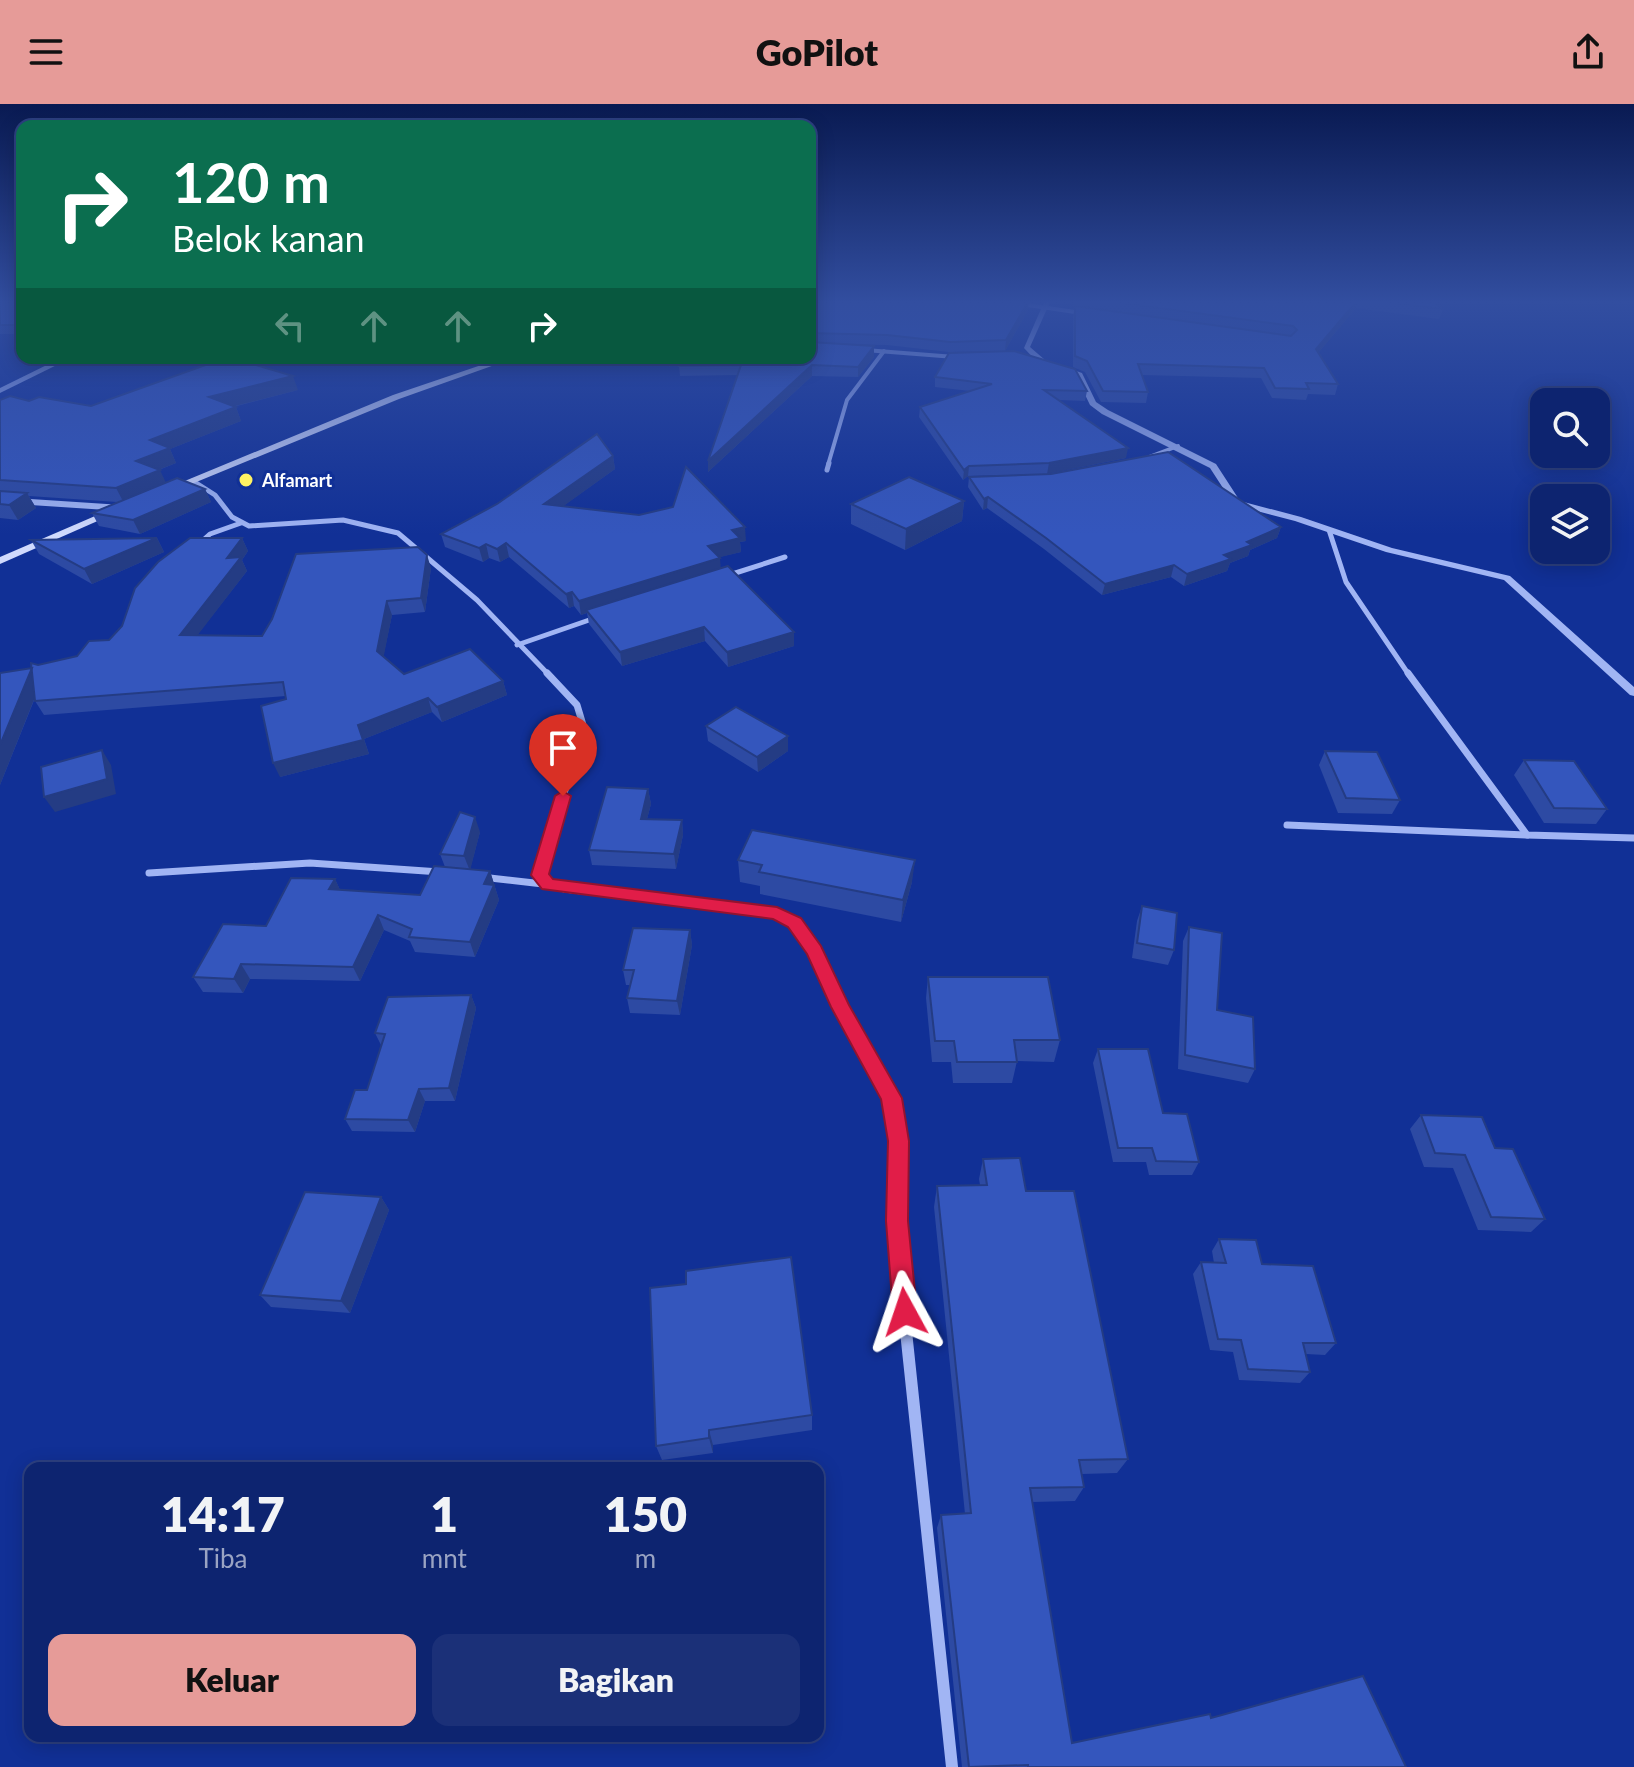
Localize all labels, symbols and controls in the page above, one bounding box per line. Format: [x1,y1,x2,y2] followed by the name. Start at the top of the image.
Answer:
[24,30,68,74] icon: menu
[756,30,878,74] text: GoPilot
[1566,30,1610,74] icon: share
[172,148,330,215] text: 120 m
[40,152,144,256] icon: right
[172,216,365,260] text: Belok kanan
[268,304,312,348] icon: left
[352,304,396,348] icon: ahead
[436,304,480,348] icon: ahead
[520,304,564,348] icon: right
[1530,388,1610,564] map controls
[1530,388,1610,468] button: search
[261,469,332,491] place label: Alfamart
[237,471,255,489] marker: Alfamart
[1530,484,1610,564] button: layers
[529,714,597,796] pin
[541,726,585,770] icon: arrive
[863,1270,947,1354] position arrow
[161,1485,285,1542] text: 14:17
[430,1485,458,1542] text: 1
[604,1485,687,1542] text: 150
[198,1542,247,1574] text: Tiba
[422,1542,467,1574] text: mnt
[635,1542,656,1574] text: m
[48,1634,416,1726] button: Keluar
[432,1634,800,1726] button: Bagikan

